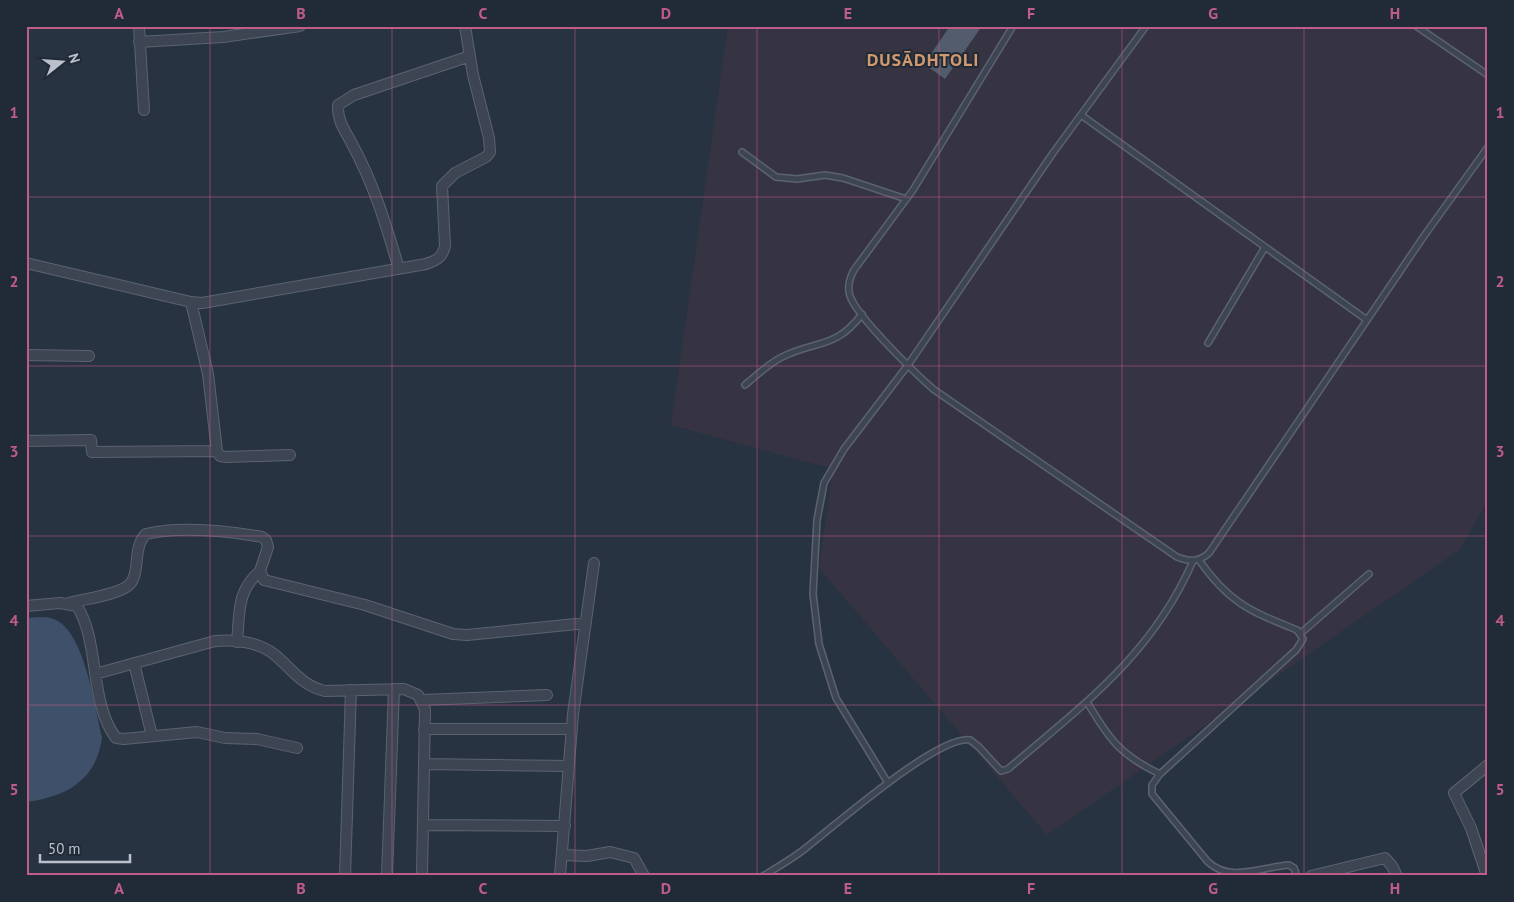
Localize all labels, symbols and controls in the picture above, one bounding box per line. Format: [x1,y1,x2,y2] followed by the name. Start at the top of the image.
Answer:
[114,3,124,23] text: A
[296,3,306,23] text: B
[479,3,488,23] text: C
[661,3,671,23] text: D
[844,3,852,23] text: E
[1027,3,1035,23] text: F
[1208,3,1218,23] text: G
[1390,3,1400,23] text: H
[38,38,88,88] north arrow
[867,48,979,71] district label: DUSĀDHTOLI
[64,51,84,65] text: N
[9,102,19,122] text: 1
[1495,102,1505,122] text: 1
[9,271,19,291] text: 2
[1495,271,1505,291] text: 2
[9,441,19,461] text: 3
[1495,441,1505,461] text: 3
[9,610,19,630] text: 4
[1495,610,1505,630] text: 4
[9,779,19,799] text: 5
[1495,779,1505,799] text: 5
[40,832,130,864] scale bar
[48,839,81,858] text: 50 m
[114,878,124,898] text: A
[296,878,306,898] text: B
[479,878,488,898] text: C
[661,878,671,898] text: D
[844,878,852,898] text: E
[1027,878,1035,898] text: F
[1208,878,1218,898] text: G
[1390,878,1400,898] text: H

